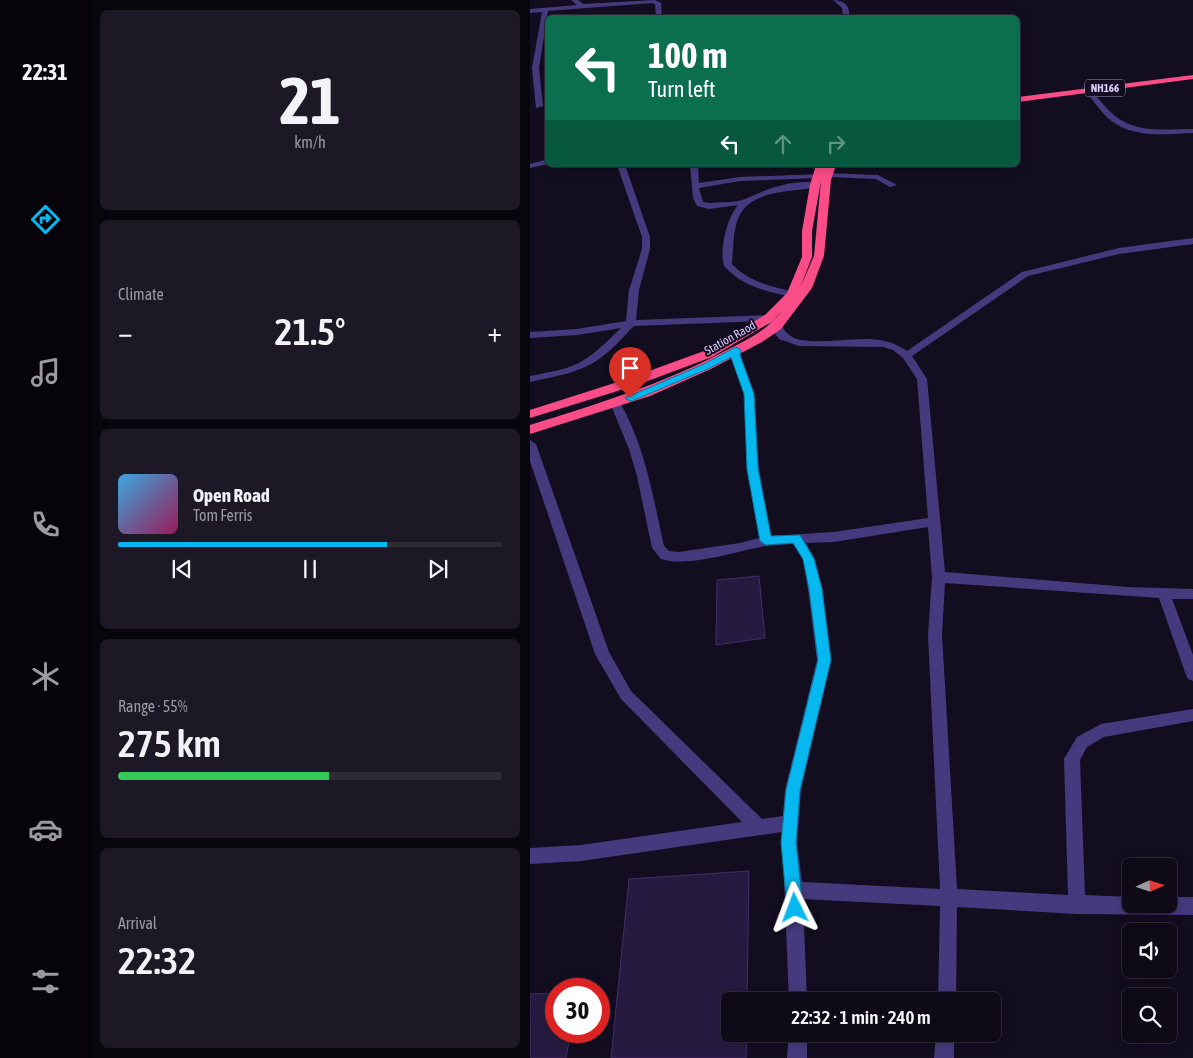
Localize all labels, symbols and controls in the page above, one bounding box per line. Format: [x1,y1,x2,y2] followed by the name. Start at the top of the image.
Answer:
[565,35,630,100] icon: left
[648,35,727,75] text: 100 m
[22,59,68,85] text: 22:31
[279,63,341,138] text: 21
[648,76,715,102] text: Turn left
[1085,80,1125,96] road number: NH166
[716,130,744,158] icon: left
[769,130,797,158] icon: ahead
[822,130,850,158] icon: right
[294,133,326,151] text: km/h
[28,202,63,237] icon: directions
[118,285,164,303] text: Climate
[275,310,345,353] text: 21.5°
[118,316,133,348] text: −
[487,316,502,348] text: +
[702,318,758,358] street label: Station Raod
[609,347,651,398] pin
[616,354,644,382] icon: arrive
[28,355,63,390] icon: music
[193,484,270,506] text: Open Road
[193,506,252,524] text: Tom Ferris
[28,507,63,542] icon: phone
[168,555,196,583] icon: previous
[296,555,324,583] icon: pause
[424,555,452,583] icon: next
[28,659,63,694] icon: climate
[118,697,188,715] text: Range · 55%
[118,722,221,765] text: 275 km
[28,812,63,847] icon: car
[1122,858,1178,912] north arrow
[1122,858,1177,1043] map controls
[768,881,820,933] position arrow
[118,914,157,932] text: Arrival
[1122,923,1177,978] button: sound
[118,939,196,982] text: 22:32
[28,964,63,999] icon: filters
[545,978,610,1043] speed limit sign: 30
[1122,988,1177,1043] button: search
[791,1006,931,1028] text: 22:32 · 1 min · 240 m

